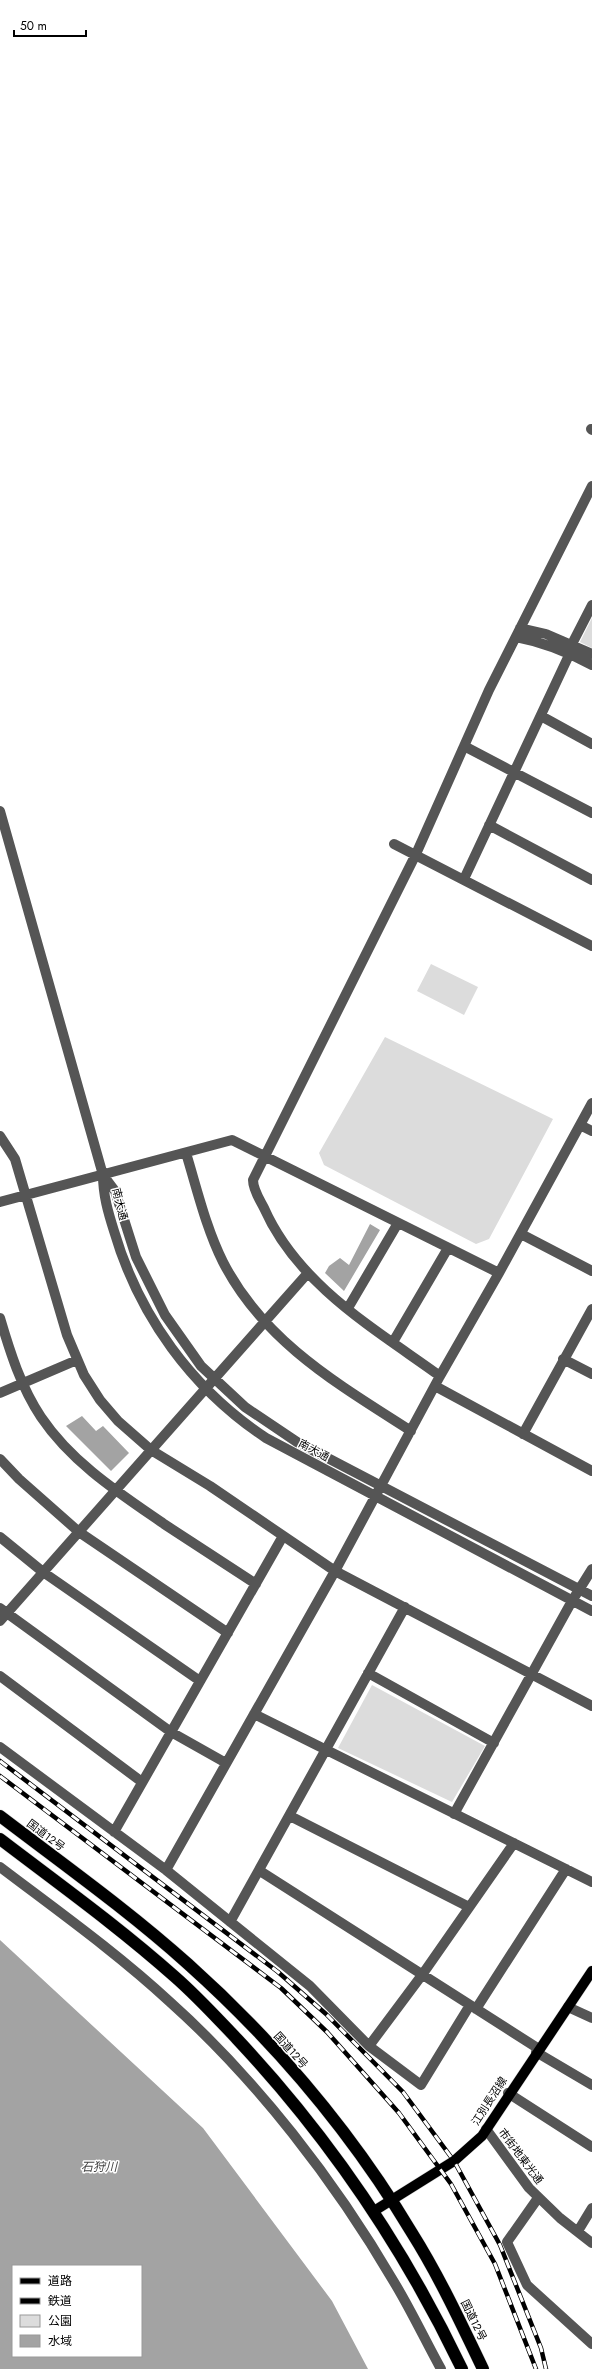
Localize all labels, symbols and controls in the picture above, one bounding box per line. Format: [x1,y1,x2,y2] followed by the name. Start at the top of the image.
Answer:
[14,12,86,38] scale bar
[20,17,47,35] text: 50 m
[108,1186,132,1222] street label: 南大通
[296,1435,332,1465] street label: 南大通
[24,1815,68,1855] street label: 国道12号
[270,2028,312,2072] street label: 国道12号
[467,2074,511,2128] street label: 江別長沼線
[495,2125,547,2187] street label: 市街地東光通
[81,2158,119,2176] water label: 石狩川
[12,2265,142,2357] legend
[48,2272,72,2290] text: 道路
[48,2292,72,2310] text: 鉄道
[457,2297,491,2343] street label: 国道12号
[48,2312,72,2330] text: 公園
[48,2332,72,2350] text: 水域

